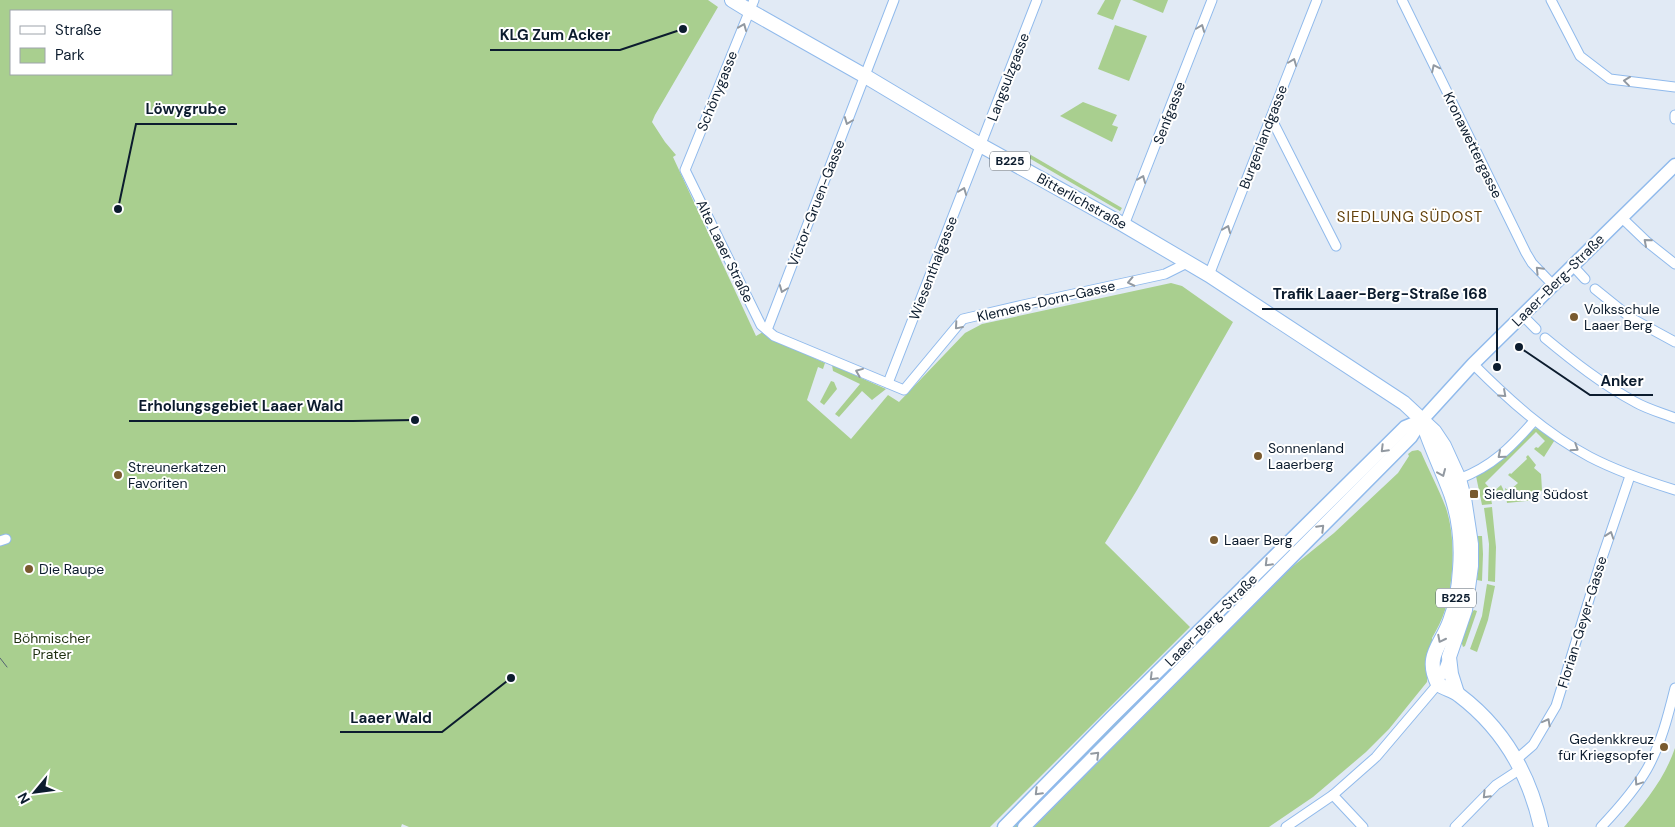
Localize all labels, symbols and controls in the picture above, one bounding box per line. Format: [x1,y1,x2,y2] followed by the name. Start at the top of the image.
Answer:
[10,10,172,75] legend
[55,20,102,40] text: Straße
[490,20,620,50] callout: KLG Zum Acker
[737,24,747,32] one-way arrow
[1195,24,1206,33] one-way arrow
[500,25,610,45] text: KLG Zum Acker
[983,30,1033,124] street label: Langsulzgasse
[55,45,85,65] text: Park
[693,48,741,134] street label: Schönygasse
[1286,58,1297,67] one-way arrow
[1431,65,1441,74] one-way arrow
[1622,76,1630,87] one-way arrow
[1149,79,1189,147] street label: Senfgasse
[1235,82,1291,192] street label: Burgenlandgasse
[1439,89,1507,201] street label: Kronawettergasse
[136,94,237,124] callout: Löwygrube
[146,99,226,119] text: Löwygrube
[844,116,854,125] one-way arrow
[783,137,849,269] street label: Victor-Gruen-Gasse
[990,152,1030,170] road number: B225
[1034,169,1130,233] street label: Bitterlichstraße
[1137,176,1147,184] one-way arrow
[957,187,967,196] one-way arrow
[692,197,758,305] street label: Alte Laaer Straße
[1337,207,1483,227] district label: SIEDLUNG SÜDOST
[905,214,961,322] street label: Wiesenthalgasse
[1221,226,1231,234] one-way arrow
[1508,230,1608,330] street label: Laaer-Berg-Straße
[1644,239,1653,247] one-way arrow
[1535,267,1544,276] one-way arrow
[975,276,1117,326] street label: Klemens-Dorn-Gasse
[1127,276,1135,287] one-way arrow
[1262,279,1497,309] callout: Trafik Laaer-Berg-Straße 168
[779,284,789,293] one-way arrow
[1273,284,1487,304] text: Trafik Laaer-Berg-Straße 168
[1584,300,1660,334] place label: Volksschule Laaer Berg
[1568,311,1580,323] marker: Volksschule Laaer Berg
[955,320,964,329] one-way arrow
[1590,365,1653,395] callout: Anker
[855,368,864,378] one-way arrow
[1600,371,1644,391] text: Anker
[1497,388,1506,397] one-way arrow
[129,391,353,421] callout: Erholungsgebiet Laaer Wald
[139,396,343,416] text: Erholungsgebiet Laaer Wald
[1268,439,1344,473] place label: Sonnenland Laaerberg
[1570,441,1579,451] one-way arrow
[1381,443,1390,452] one-way arrow
[1252,450,1264,462] marker: Sonnenland Laaerberg
[1497,450,1506,459] one-way arrow
[128,458,226,492] place label: Streunerkatzen Favoriten
[1435,468,1446,477] one-way arrow
[112,469,124,481] marker: Streunerkatzen Favoriten
[1484,485,1588,503] place label: Siedlung Südost
[1468,488,1480,500] marker: Siedlung Südost
[1315,525,1324,534] one-way arrow
[1224,531,1293,549] place label: Laaer Berg
[1604,531,1614,540] one-way arrow
[1208,534,1220,546] marker: Laaer Berg
[1553,554,1611,690] street label: Florian-Geyer-Gasse
[1265,557,1274,566] one-way arrow
[39,560,104,578] place label: Die Raupe
[23,563,35,575] marker: Die Raupe
[1161,570,1261,670] street label: Laaer-Berg-Straße
[1436,588,1476,608] road number: B225
[14,629,90,663] park label: Böhmischer Prater
[1437,634,1447,643] one-way arrow
[1150,671,1159,680] one-way arrow
[340,702,442,732] callout: Laaer Wald
[350,708,432,728] text: Laaer Wald
[1541,718,1551,727] one-way arrow
[1558,730,1654,764] place label: Gedenkkreuz für Kriegsopfer
[1658,741,1670,753] marker: Gedenkkreuz für Kriegsopfer
[1090,752,1099,761] one-way arrow
[10,767,60,817] north arrow
[1635,776,1644,786] one-way arrow
[1035,787,1044,796] one-way arrow
[13,789,34,807] text: N
[1483,789,1492,798] one-way arrow

